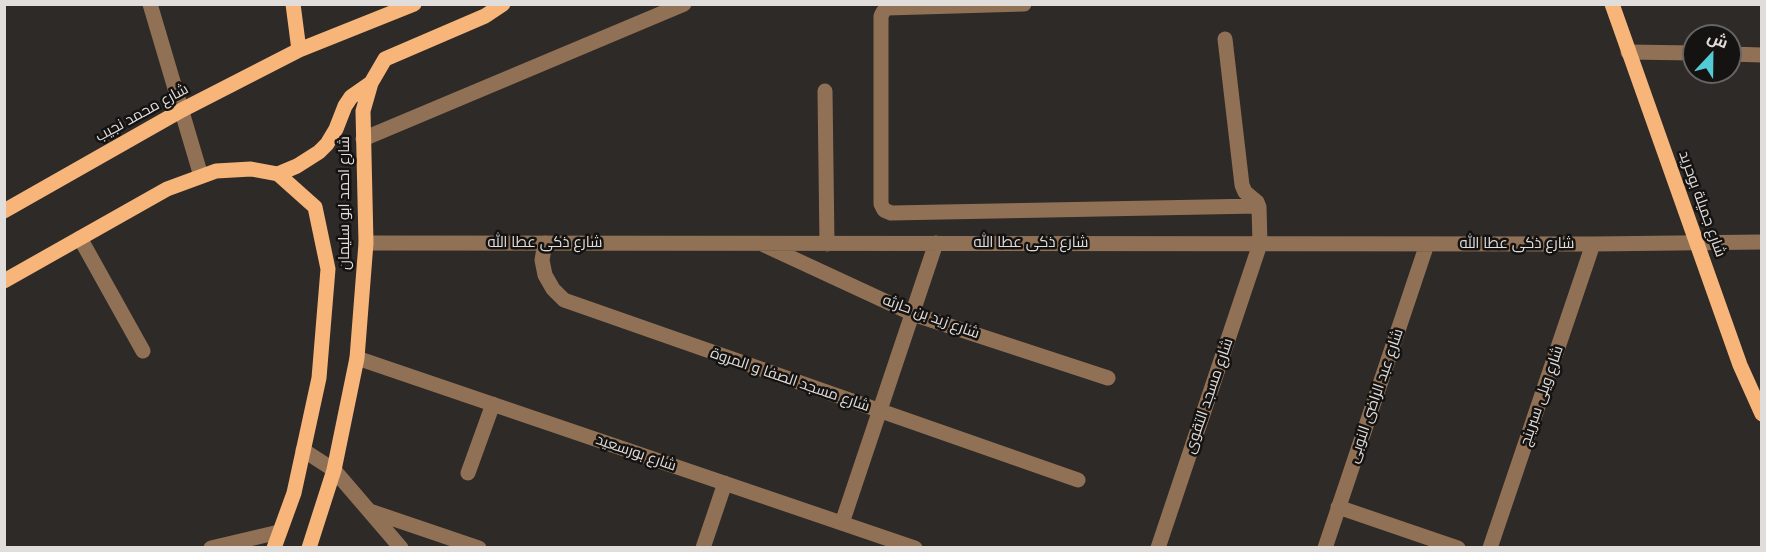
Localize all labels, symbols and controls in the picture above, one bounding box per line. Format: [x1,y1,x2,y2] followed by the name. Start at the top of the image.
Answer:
[1682,24,1742,84] north arrow
[1704,25,1732,53] text: ش
[92,80,192,146] street label: شارع محمد نجيب
[336,136,354,270] street label: شارع احمد ابو سليمان
[1674,148,1730,260] street label: شارع جميلة بوحريد
[487,234,603,252] street label: شارع ذكى عطا الله
[973,234,1089,252] street label: شارع ذكى عطا الله
[1459,235,1575,253] street label: شارع ذكى عطا الله
[880,291,982,343] street label: شارع زيد بن حارثه
[1345,326,1407,466] street label: شارع عبد الراضى النوبى
[1181,336,1237,456] street label: شارع مسجد التقوى
[1516,343,1568,449] street label: شارع ويلى سبرينج
[708,344,872,416] street label: شارع مسجد الصفا و المروة
[593,431,679,475] street label: شارع بورسعيد

